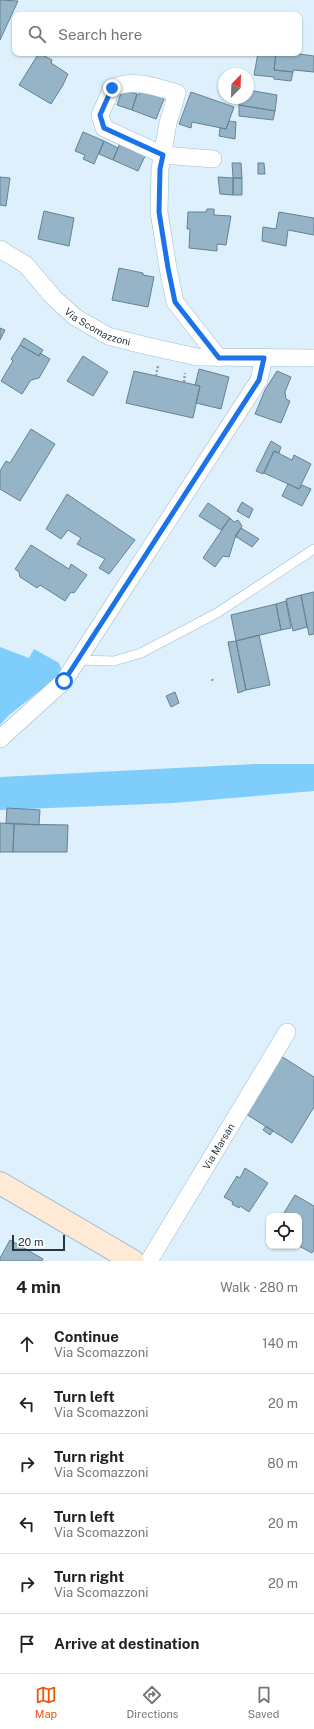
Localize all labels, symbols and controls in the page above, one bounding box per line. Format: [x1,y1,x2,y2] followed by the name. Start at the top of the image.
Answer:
[12,12,302,56] search box
[26,23,48,45] icon: search
[58,26,142,43] text: Search here
[218,68,254,104] north arrow
[103,79,121,97] route end
[62,305,132,348] street label: Via Scomazzoni
[55,672,73,690] route start
[200,1121,237,1172] street label: Via Marsan
[266,1213,302,1249] map controls
[266,1213,302,1249] button: locate
[12,1233,65,1252] scale bar
[18,1236,43,1248] text: 20 m
[16,1277,61,1297] text: 4 min
[220,1280,298,1295] text: Walk · 280 m
[54,1328,119,1345] text: Continue
[16,1333,38,1355] icon: ahead
[262,1336,298,1351] text: 140 m
[54,1345,148,1360] text: Via Scomazzoni
[54,1388,115,1405] text: Turn left
[16,1393,38,1415] icon: left
[268,1396,298,1411] text: 20 m
[54,1405,148,1420] text: Via Scomazzoni
[54,1448,124,1465] text: Turn right
[16,1453,38,1475] icon: right
[267,1456,298,1471] text: 80 m
[54,1465,148,1480] text: Via Scomazzoni
[54,1508,115,1525] text: Turn left
[16,1513,38,1535] icon: left
[268,1516,298,1531] text: 20 m
[54,1525,148,1540] text: Via Scomazzoni
[54,1568,124,1585] text: Turn right
[16,1573,38,1595] icon: right
[268,1576,298,1591] text: 20 m
[54,1585,148,1600] text: Via Scomazzoni
[16,1633,38,1655] icon: arrive
[54,1635,199,1652] text: Arrive at destination
[35,1684,57,1720] tab: Map
[127,1684,178,1720] tab: Directions
[248,1684,279,1720] tab: Saved

